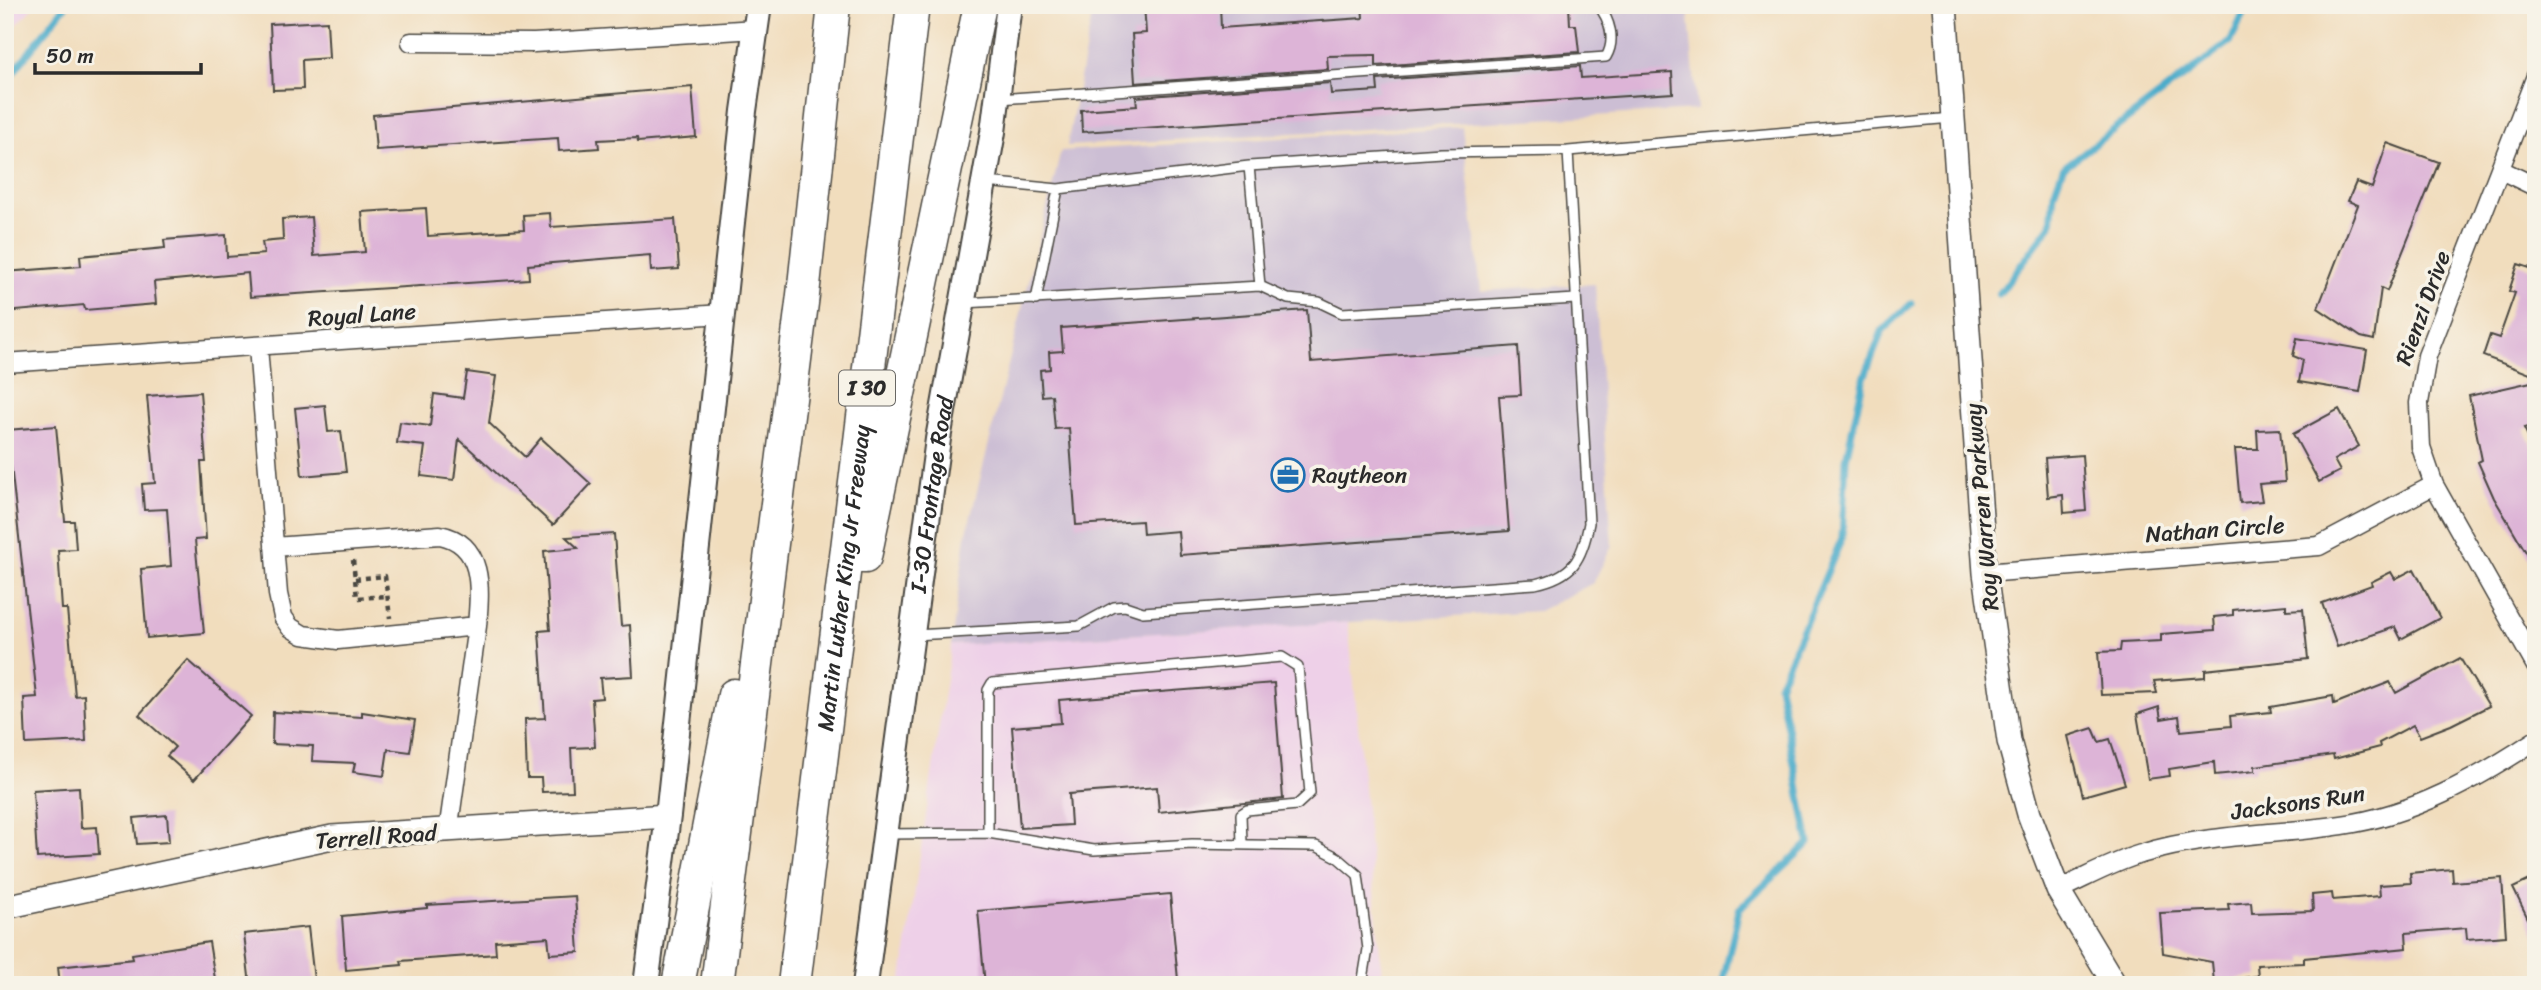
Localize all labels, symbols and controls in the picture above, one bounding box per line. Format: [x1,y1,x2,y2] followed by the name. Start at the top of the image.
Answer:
[35,32,201,76] scale bar
[46,37,94,75] text: 50 m
[2383,245,2463,371] street label: Rienzi Drive
[307,291,418,339] street label: Royal Lane
[839,370,895,406] road number: I 30
[897,391,966,596] street label: I-30 Frontage Road
[1953,402,2011,612] street label: Roy Warren Parkway
[804,422,882,734] street label: Martin Luther King Jr Freeway
[1312,455,1407,496] place label: Raytheon
[1269,456,1307,494] office icon: Raytheon
[2144,505,2286,555] street label: Nathan Circle
[2227,773,2368,833] street label: Jacksons Run
[314,812,440,862] street label: Terrell Road

